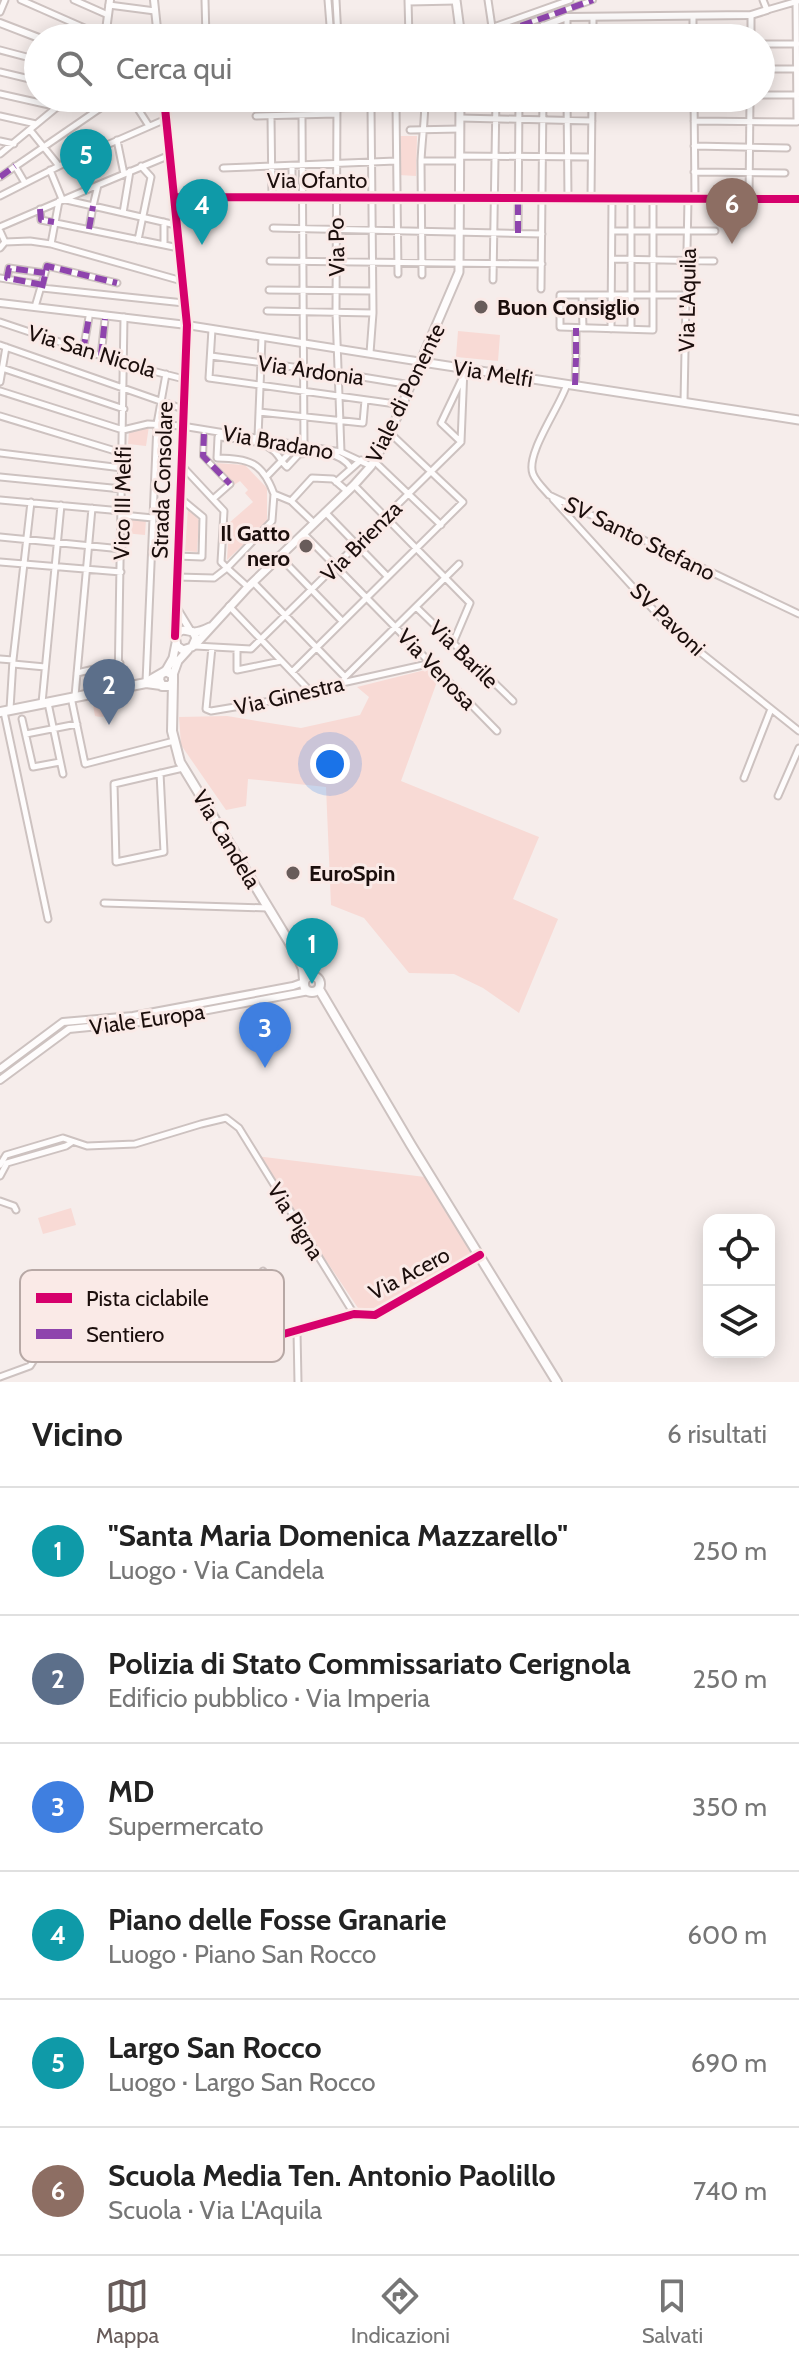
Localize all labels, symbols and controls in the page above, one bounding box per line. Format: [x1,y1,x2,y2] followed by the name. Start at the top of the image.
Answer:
[24,24,775,112] search box
[52,46,96,90] icon: search
[116,50,232,87] text: Cerca qui
[60,129,112,195] pin: 5
[267,167,367,194] street label: Via Ofanto
[706,178,758,244] pin: 6
[176,179,228,245] pin: 4
[322,217,351,277] street label: Via Po
[673,247,702,352] street label: Via L'Aquila
[497,294,640,321] place label: Buon Consiglio
[472,298,490,316] marker: Buon Consiglio
[24,319,160,384] street label: Via San Nicola
[360,319,451,467] street label: Viale di Ponente
[256,350,366,391] street label: Via Ardonia
[451,354,535,393] street label: Via Melfi
[146,401,179,559] street label: Strada Consolare
[220,419,335,466] street label: Via Bradano
[108,446,137,560] street label: Vico III Melfi
[560,490,720,587] street label: SV Santo Stefano
[315,495,408,588] street label: Via Brienza
[220,520,290,572] place label: Il Gatto nero
[297,537,315,555] marker: Il Gatto nero
[625,577,711,661] street label: SV Pavoni
[423,615,504,694] street label: Via Barile
[392,623,482,716] street label: Via Venosa
[83,659,135,725] pin: 2
[232,670,347,721] street label: Via Ginestra
[310,744,350,784] your location
[187,785,267,894] street label: Via Candela
[309,860,395,887] place label: EuroSpin
[284,864,302,882] marker: EuroSpin
[286,918,338,984] pin: 1
[88,998,207,1041] street label: Viale Europa
[239,1002,291,1068] pin: 3
[261,1178,330,1265] street label: Via Pigna
[703,1214,775,1358] map controls
[703,1214,775,1286] button: locate
[364,1241,454,1306] street label: Via Acero
[20,1270,284,1362] legend
[86,1285,209,1312] text: Pista ciclabile
[703,1286,775,1358] button: layers
[86,1321,164,1348] text: Sentiero
[32,1413,123,1455] text: Vicino
[667,1418,767,1450] text: 6 risultati
[108,1517,568,1554] text: "Santa Maria Domenica Mazzarello"
[53,1535,63,1567] text: 1
[693,1535,767,1567] text: 250 m
[108,1554,324,1586] text: Luogo · Via Candela
[108,1645,631,1682] text: Polizia di Stato Commissariato Cerignola
[51,1663,65,1695] text: 2
[693,1663,767,1695] text: 250 m
[108,1682,430,1714] text: Edificio pubblico · Via Imperia
[108,1773,154,1810] text: MD
[51,1791,65,1823] text: 3
[692,1791,767,1823] text: 350 m
[108,1810,264,1842] text: Supermercato
[108,1901,446,1938] text: Piano delle Fosse Granarie
[50,1919,66,1951] text: 4
[687,1919,767,1951] text: 600 m
[108,1938,376,1970] text: Luogo · Piano San Rocco
[108,2029,322,2066] text: Largo San Rocco
[51,2047,65,2079] text: 5
[691,2047,767,2079] text: 690 m
[108,2066,376,2098] text: Luogo · Largo San Rocco
[108,2157,556,2194] text: Scuola Media Ten. Antonio Paolillo
[51,2175,65,2207] text: 6
[693,2175,767,2207] text: 740 m
[108,2194,322,2226] text: Scuola · Via L'Aquila
[96,2274,159,2349] tab: Mappa
[351,2274,450,2349] tab: Indicazioni
[642,2274,703,2349] tab: Salvati

